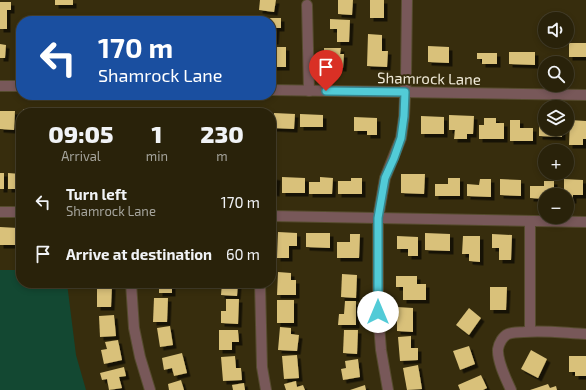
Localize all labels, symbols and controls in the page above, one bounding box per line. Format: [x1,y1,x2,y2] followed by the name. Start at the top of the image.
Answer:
[538,12,574,224] map controls
[538,12,574,48] button: sound
[98,30,173,64] text: 170 m
[32,32,84,84] icon: left
[309,50,343,91] pin
[315,56,337,78] icon: arrive
[538,56,574,92] button: search
[98,64,222,86] text: Shamrock Lane
[377,68,481,88] street label: Shamrock Lane
[538,100,574,136] button: layers
[48,119,114,148] text: 09:05
[152,119,162,148] text: 1
[200,119,244,148] text: 230
[538,144,574,180] button: +
[61,148,101,164] text: Arrival
[146,148,168,164] text: min
[216,148,228,164] text: m
[66,185,127,203] text: Turn left
[538,188,574,224] button: −
[32,191,54,213] icon: left
[221,193,260,211] text: 170 m
[66,203,156,219] text: Shamrock Lane
[32,243,54,265] icon: arrive
[66,245,212,263] text: Arrive at destination
[226,245,260,263] text: 60 m
[357,291,399,333] position arrow

